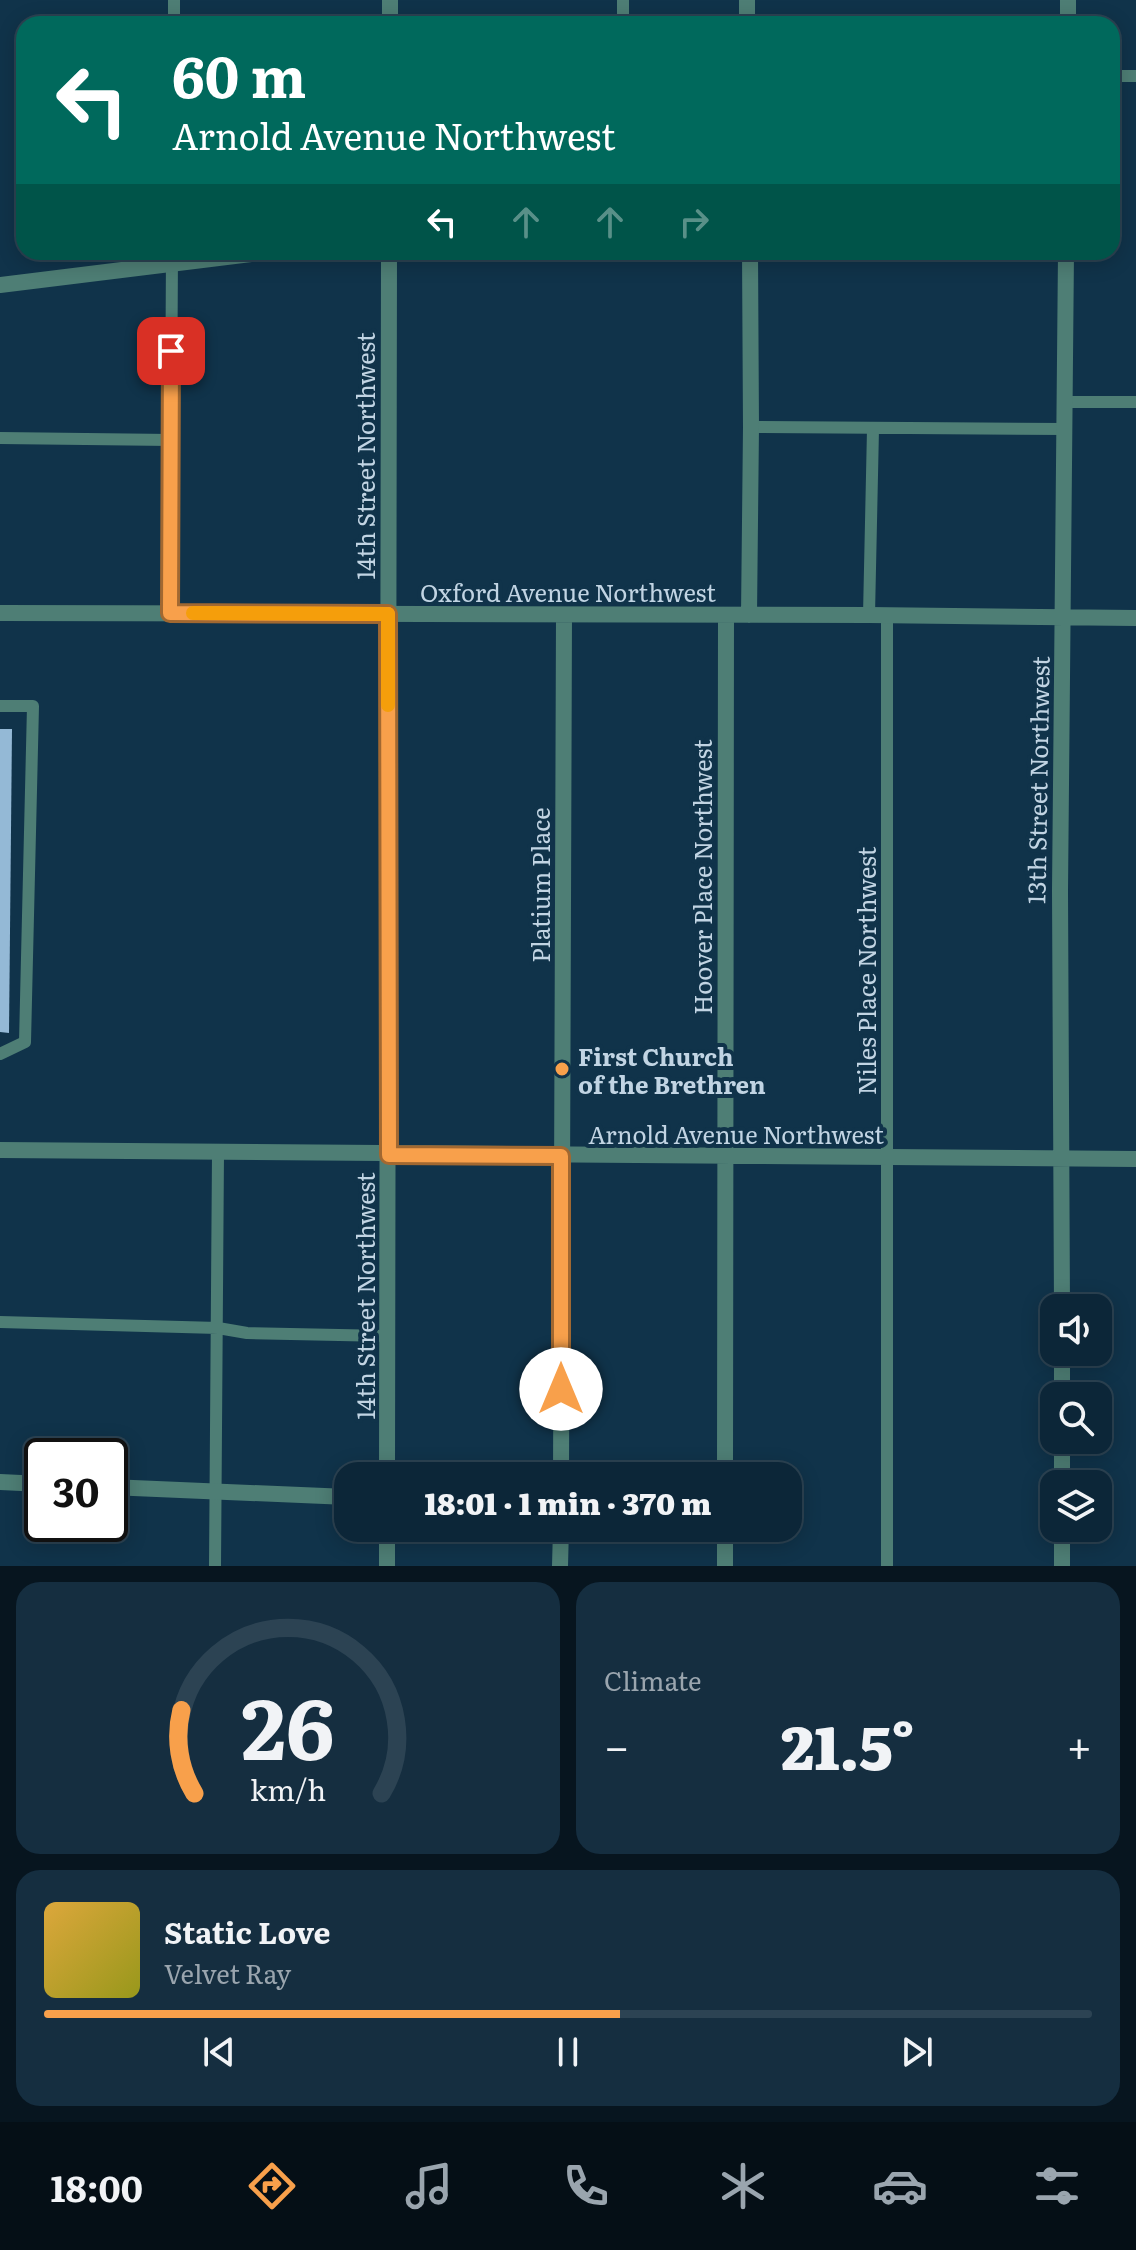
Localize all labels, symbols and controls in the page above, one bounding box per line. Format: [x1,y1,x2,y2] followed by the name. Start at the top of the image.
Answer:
[172,32,306,115] text: 60 m
[40,48,144,152] icon: left
[172,108,616,161] text: Arnold Avenue Northwest
[420,200,464,244] icon: left
[504,200,548,244] icon: ahead
[588,200,632,244] icon: ahead
[672,200,716,244] icon: right
[137,317,205,385] pin
[149,329,193,373] icon: arrive
[347,332,382,580] street label: 14th Street Northwest
[420,574,716,609] street label: Oxford Avenue Northwest
[1017,655,1057,904] street label: 13th Street Northwest
[684,739,719,1015] street label: Hoover Place Northwest
[522,807,557,963] street label: Platium Place
[848,846,883,1095] street label: Niles Place Northwest
[578,1038,766,1101] place label: First Church of the Brethren
[553,1060,571,1078] marker: First Church of the Brethren
[588,1116,884,1151] street label: Arnold Avenue Northwest
[347,1172,382,1420] street label: 14th Street Northwest
[1040,1294,1112,1542] map controls
[1040,1294,1112,1366] button: sound
[519,1347,603,1431] position arrow
[1040,1382,1112,1454] button: search
[24,1438,128,1542] speed limit sign: 30
[1040,1470,1112,1542] button: layers
[425,1480,711,1524] text: 18:01 · 1 min · 370 m
[604,1660,702,1699] text: Climate
[241,1662,335,1786] text: 26
[781,1699,915,1788] text: 21.5°
[604,1711,630,1777] text: −
[1066,1711,1092,1777] text: +
[250,1767,326,1810] text: km/h
[164,1909,331,1953] text: Static Love
[164,1953,291,1992] text: Velvet Ray
[197,2030,241,2074] icon: previous
[546,2030,590,2074] icon: pause
[895,2030,939,2074] icon: next
[244,2158,300,2214] icon: directions
[401,2158,457,2214] icon: music
[558,2158,614,2214] icon: phone
[715,2158,771,2214] icon: climate
[872,2158,928,2214] icon: car
[1029,2158,1085,2214] icon: filters
[51,2160,143,2213] text: 18:00

